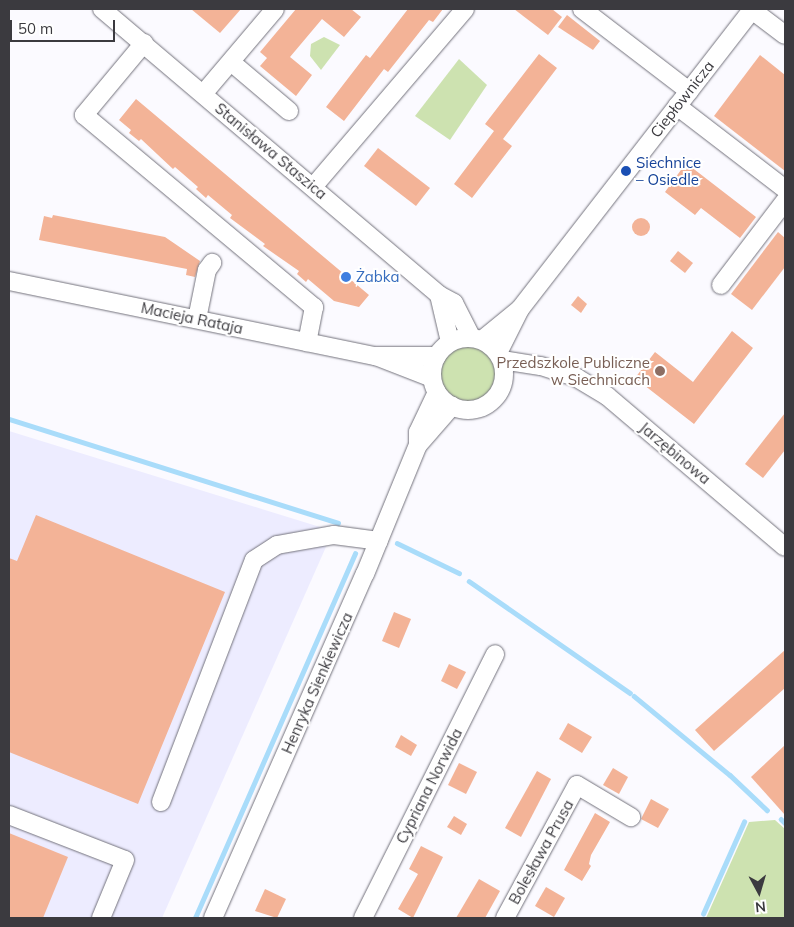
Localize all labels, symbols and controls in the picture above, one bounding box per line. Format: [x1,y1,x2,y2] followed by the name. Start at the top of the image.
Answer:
[12,10,118,42] scale bar
[18,19,53,38] text: 50 m
[646,57,718,141] street label: Ciepłownicza
[211,99,331,203] street label: Stanisława Staszica
[636,153,701,188] place label: Siechnice – Osiedle
[620,165,632,177] marker: Siechnice – Osiedle
[356,268,399,286] place label: Żabka
[340,271,352,283] marker: Żabka
[139,298,245,338] street label: Macieja Rataja
[497,353,650,388] place label: Przedszkole Publiczne w Siechnicach
[654,365,666,377] marker: Przedszkole Publiczne w Siechnicach
[636,418,714,488] street label: Jarzębinowa
[278,610,356,756] street label: Henryka Sienkiewicza
[392,725,466,847] street label: Cypriana Norwida
[505,797,577,907] street label: Bolesława Prusa
[734,867,784,917] north arrow
[754,897,767,916] text: N

